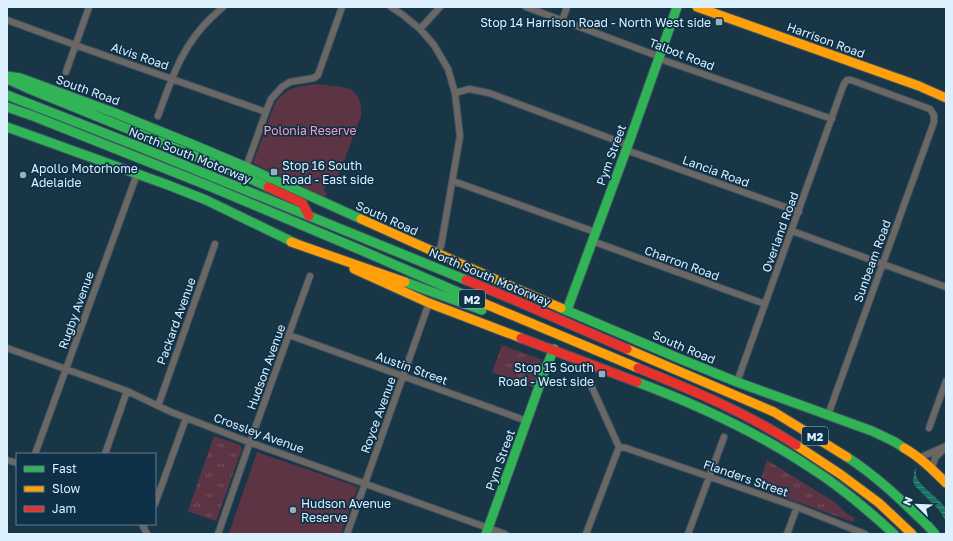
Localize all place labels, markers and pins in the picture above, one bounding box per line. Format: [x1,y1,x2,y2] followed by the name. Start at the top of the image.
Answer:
[480,15,711,30] place label: Stop 14 Harrison Road - North West side
[714,17,724,27] marker: Stop 14 Harrison Road - North West side
[282,158,374,187] place label: Stop 16 South Road - East side
[31,161,138,190] place label: Apollo Motorhome Adelaide
[269,167,279,177] marker: Stop 16 South Road - East side
[18,170,28,180] marker: Apollo Motorhome Adelaide
[498,360,594,389] place label: Stop 15 South Road - West side
[597,369,607,379] marker: Stop 15 South Road - West side
[301,496,391,525] place label: Hudson Avenue Reserve
[288,505,298,515] marker: Hudson Avenue Reserve

